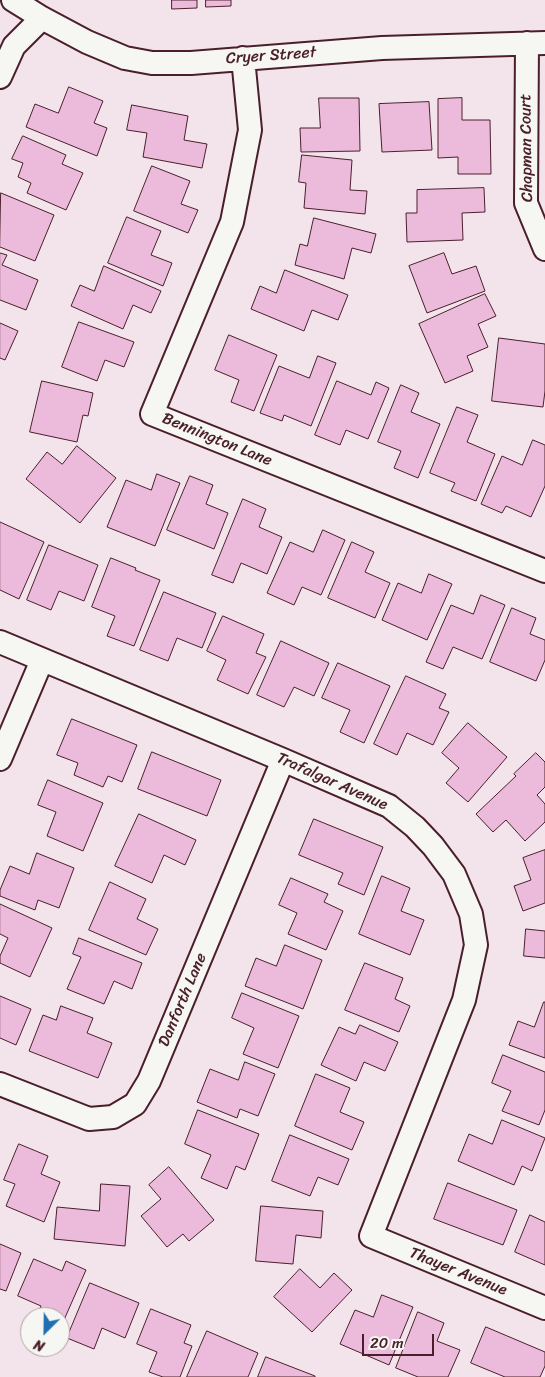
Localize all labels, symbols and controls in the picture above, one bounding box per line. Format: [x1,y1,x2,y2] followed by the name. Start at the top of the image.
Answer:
[225,43,317,69] street label: Cryer Street
[516,94,538,202] street label: Chapman Court
[159,409,275,471] street label: Bennington Lane
[274,749,390,815] street label: Trafalgar Avenue
[155,950,211,1050] street label: Danforth Lane
[406,1244,510,1300] street label: Thayer Avenue
[20,1307,70,1357] north arrow
[365,1324,438,1356] scale bar
[370,1330,404,1356] text: 20 m
[30,1332,49,1359] text: N

